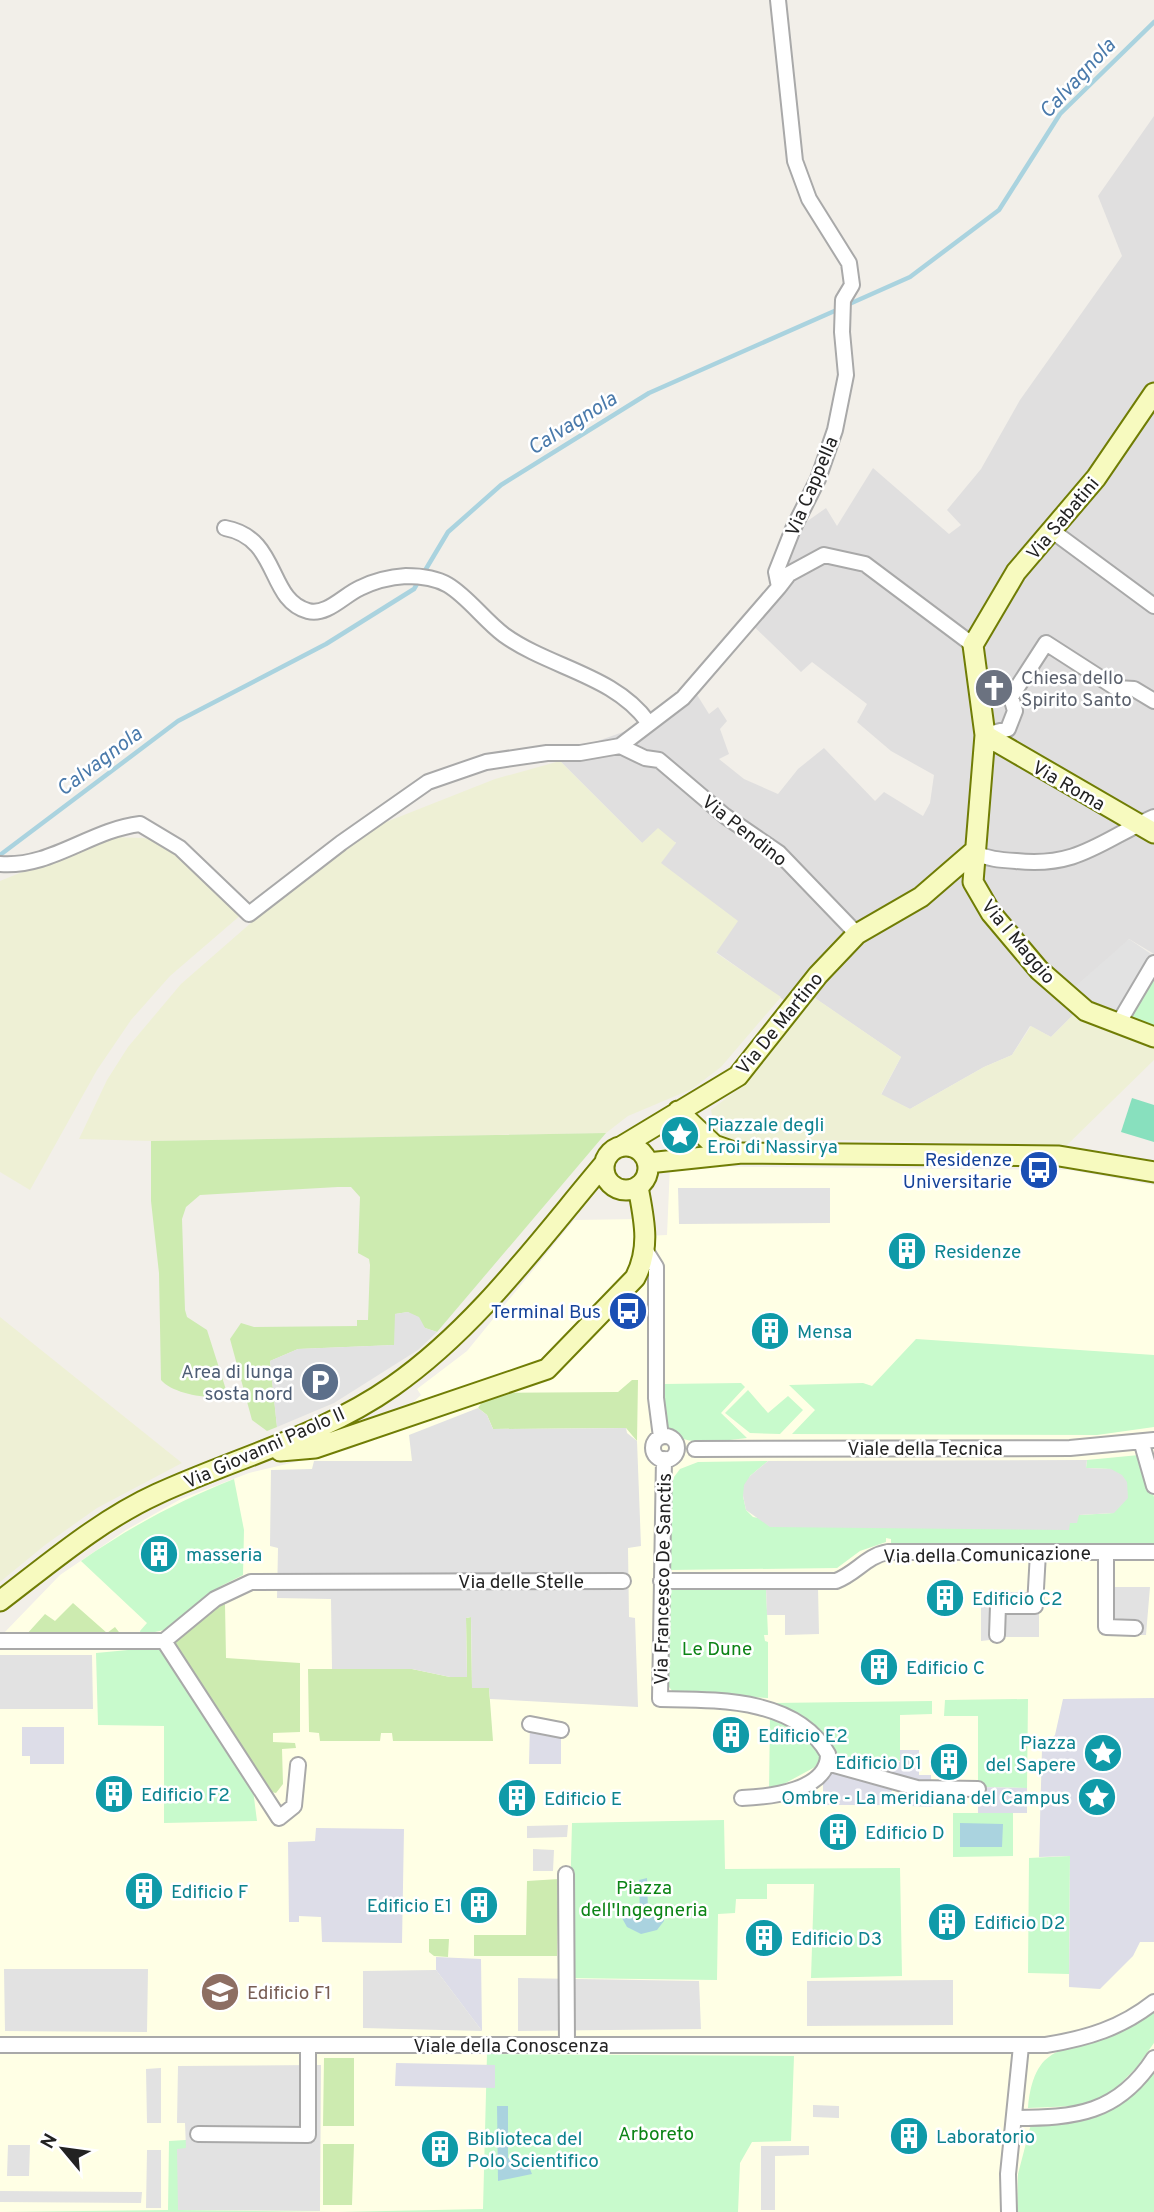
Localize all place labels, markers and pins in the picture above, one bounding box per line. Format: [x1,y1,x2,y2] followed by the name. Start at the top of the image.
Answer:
[973,667,1015,709] church icon: Chiesa dello Spirito Santo
[1021,667,1132,713] place label: Chiesa dello Spirito Santo
[659,1114,701,1156] place icon: Piazzale degli Eroi di Nassirya
[707,1114,838,1160] place label: Piazzale degli Eroi di Nassirya
[903,1149,1012,1195] place label: Residenze Universitarie
[1018,1149,1060,1191] bus stop icon: Residenze Universitarie
[886,1230,928,1272] building icon: Residenze
[934,1241,1021,1265] place label: Residenze
[607,1290,649,1332] bus stop icon: Terminal Bus
[491,1301,601,1325] place label: Terminal Bus
[749,1310,791,1352] building icon: Mensa
[797,1321,852,1345] place label: Mensa
[181,1361,293,1407] place label: Area di lunga sosta nord
[299,1361,341,1403] parking icon: Area di lunga sosta nord
[138,1533,180,1575] building icon: masseria
[186,1544,262,1568] place label: masseria
[924,1577,966,1619] building icon: Edificio C2
[972,1588,1063,1612] place label: Edificio C2
[858,1646,900,1688] building icon: Edificio C
[906,1657,985,1681] place label: Edificio C
[710,1714,752,1756] building icon: Edificio E2
[758,1725,848,1749] place label: Edificio E2
[985,1732,1076,1778] place label: Piazza del Sapere
[1082,1732,1124,1774] place icon: Piazza del Sapere
[928,1741,970,1783] building icon: Edificio D1
[835,1752,922,1776] place label: Edificio D1
[93,1773,135,1815] building icon: Edificio F2
[1076,1776,1118,1818] place icon: Ombre - La meridiana del Campus
[496,1777,538,1819] building icon: Edificio E
[141,1784,230,1808] place label: Edificio F2
[781,1787,1070,1811] place label: Ombre - La meridiana del Campus
[544,1788,622,1812] place label: Edificio E
[817,1811,859,1853] building icon: Edificio D
[865,1822,945,1846] place label: Edificio D
[123,1870,165,1912] building icon: Edificio F
[171,1881,248,1905] place label: Edificio F
[458,1884,500,1926] building icon: Edificio E1
[367,1895,452,1919] place label: Edificio E1
[926,1901,968,1943] building icon: Edificio D2
[974,1912,1065,1936] place label: Edificio D2
[743,1917,785,1959] building icon: Edificio D3
[791,1928,882,1952] place label: Edificio D3
[199,1971,241,2013] school or university icon: Edificio F1
[247,1982,332,2006] place label: Edificio F1
[888,2115,930,2157] building icon: Laboratorio
[936,2126,1035,2150] place label: Laboratorio
[419,2128,461,2170] building icon: Biblioteca del Polo Scientifico
[467,2128,599,2174] place label: Biblioteca del Polo Scientifico

